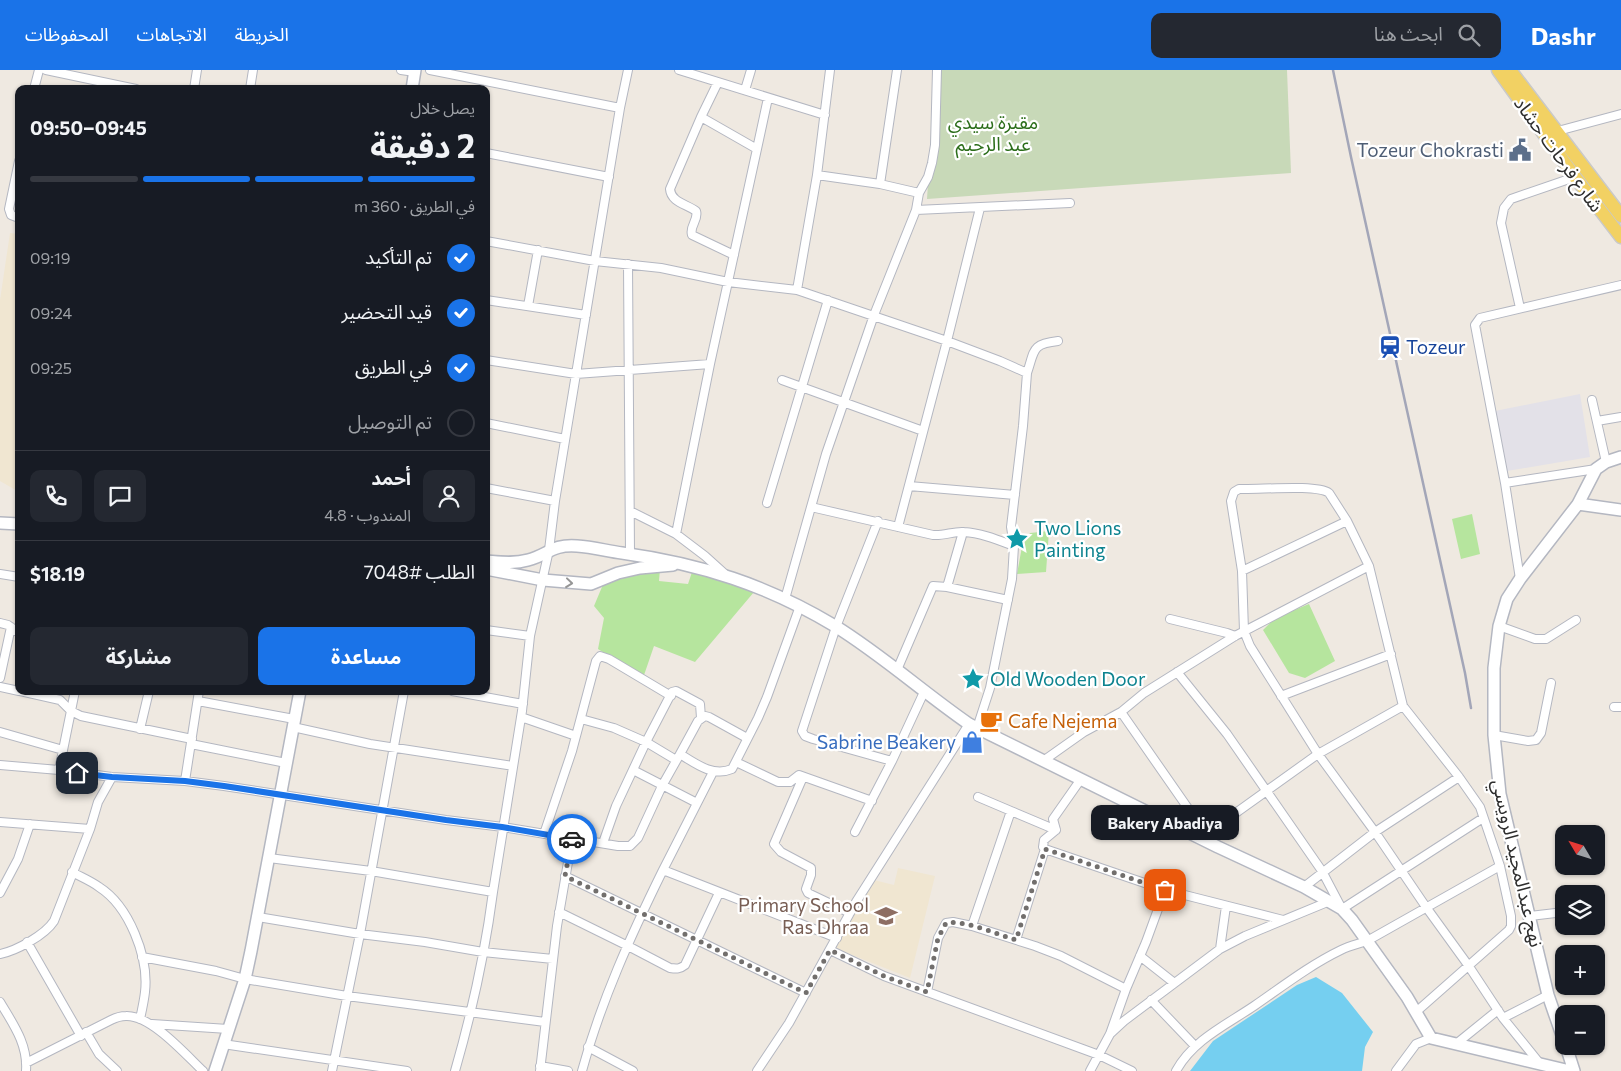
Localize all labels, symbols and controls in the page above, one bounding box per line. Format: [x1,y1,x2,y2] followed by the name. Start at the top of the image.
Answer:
[1151,13,1501,58] search box
[1455,21,1483,49] icon: search
[1531,21,1596,50] text: Dashr
[1374,22,1443,45] text: ابحث هنا
[25,23,109,45] text: المحفوظات
[137,23,207,45] text: الاتجاهات
[235,23,289,45] text: الخريطة
[1507,91,1609,218] street label: شارع فرحات حشاد
[410,98,475,117] text: يصل خلال
[948,110,1038,159] park label: مقبرة سيدي عبد الرحيم
[30,116,147,139] text: 09:45–09:50
[370,125,475,165] text: 2 دقيقة
[1507,137,1533,163] public building icon: Tozeur Chokrasti
[1357,138,1504,161] place label: Tozeur Chokrasti
[354,196,475,215] text: في الطريق · 360 m
[447,244,475,272] icon: check
[365,245,432,268] text: تم التأكيد
[30,248,70,267] text: 09:19
[447,299,475,327] icon: check
[341,300,432,323] text: قيد التحضير
[30,303,72,322] text: 09:24
[1377,334,1403,360] station icon: Tozeur
[1406,335,1466,358] place label: Tozeur
[447,354,475,382] icon: check
[355,355,432,378] text: في الطريق
[30,358,72,377] text: 09:25
[348,410,432,433] text: تم التوصيل
[371,466,411,489] text: أحمد
[30,470,82,522] button: phone
[94,470,146,522] button: chat
[423,470,475,522] button: person
[324,505,411,524] text: المندوب · 4.8
[1034,516,1121,561] place label: Two Lions Painting
[1004,526,1030,552] place icon: Two Lions Painting
[364,560,475,583] text: الطلب #7048
[30,562,85,585] text: $18.19
[565,577,573,588] one-way arrow
[30,627,248,685] button: مشاركة
[258,627,475,685] button: مساعدة
[960,666,986,692] place icon: Old Wooden Door
[990,667,1146,690] place label: Old Wooden Door
[978,708,1004,734] cafe icon: Cafe Nejema
[1008,709,1117,732] place label: Cafe Nejema
[959,729,985,755] shop icon: Sabrine Beakery
[817,730,956,753] place label: Sabrine Beakery
[56,752,98,794] pin
[63,759,91,787] icon: home
[1484,777,1549,950] street label: نهج عبدالمجيد الرويسي
[1091,805,1239,840] callout: Bakery Abadiya
[1108,813,1222,832] text: Bakery Abadiya
[547,814,597,864] courier
[558,825,586,853] icon: car
[1555,825,1605,875] north arrow
[1555,825,1605,1055] map controls
[1144,869,1186,911] pin
[1151,876,1179,904] icon: bag
[1555,885,1605,935] button: layers
[738,893,869,938] place label: Primary School Ras Dhraa
[873,903,899,929] school or university icon: Primary School Ras Dhraa
[1555,945,1605,995] button: +
[1555,1005,1605,1055] button: −

